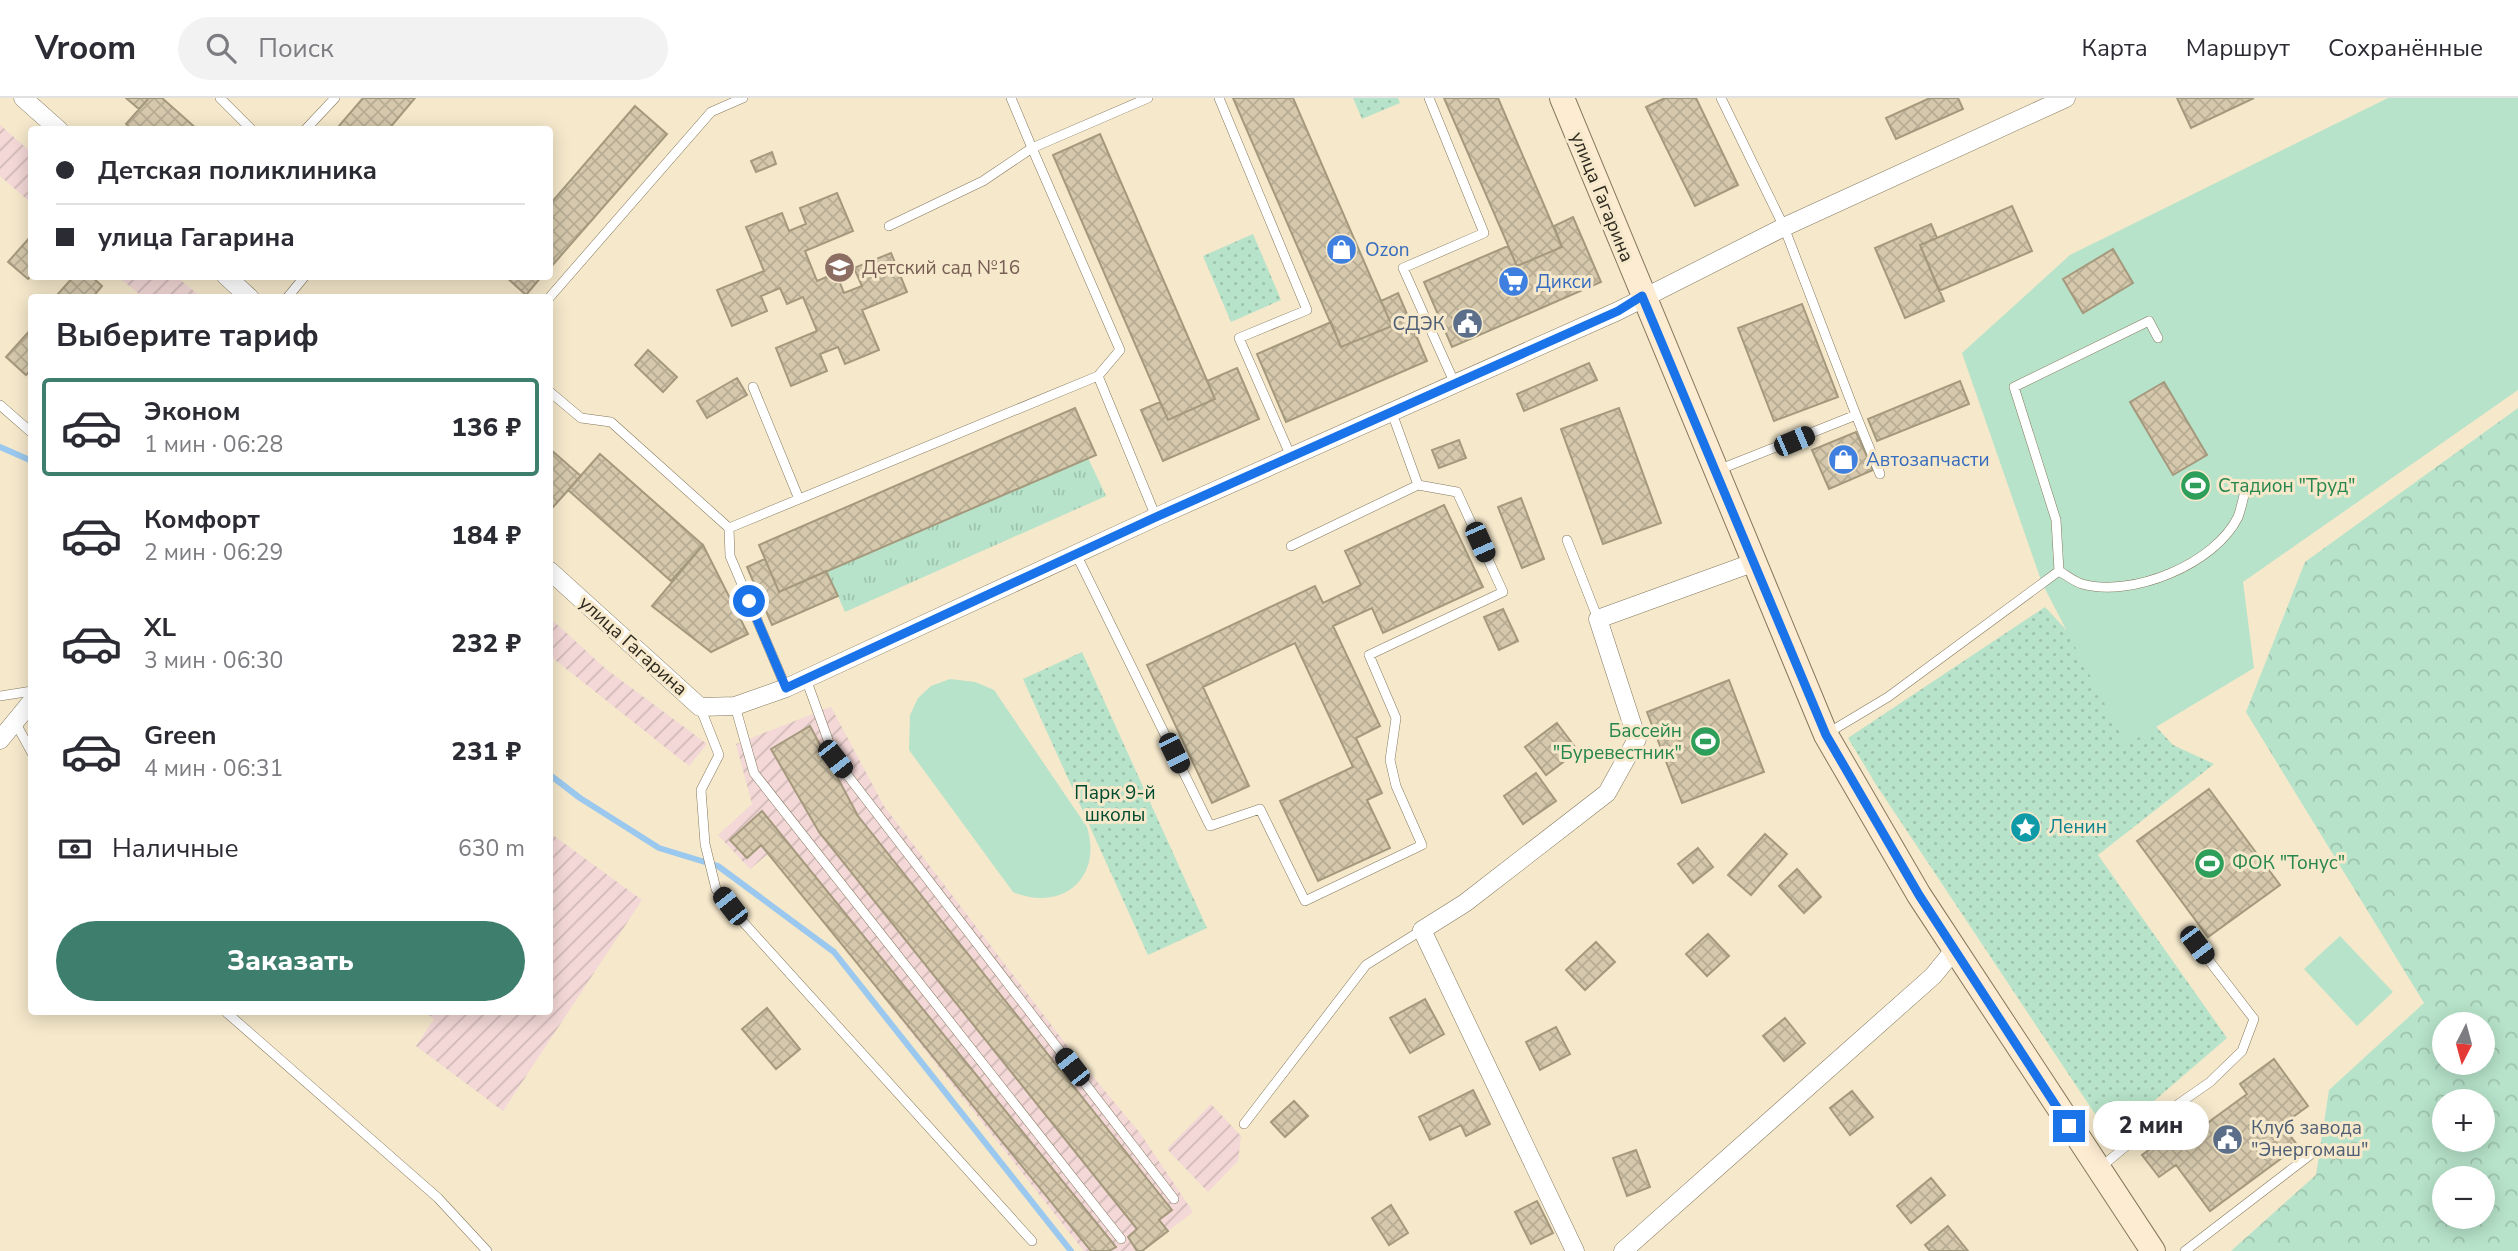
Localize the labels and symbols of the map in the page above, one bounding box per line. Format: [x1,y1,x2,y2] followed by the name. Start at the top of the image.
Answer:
[1564,128,1640,266] street label: улица Гагарина
[1325,233,1359,267] shop icon: Ozon
[1365,237,1410,263] place label: Ozon
[822,251,856,285] school or university icon: Детский сад №16
[862,255,1020,281] place label: Детский сад №16
[1496,265,1530,299] supermarket icon: Дикси
[1536,269,1592,295] place label: Дикси
[1451,307,1485,341] public building icon: СДЭК
[1392,311,1445,337] place label: СДЭК
[1771,423,1818,459] car
[1826,443,1860,477] shop icon: Автозапчасти
[1866,447,1990,473] place label: Автозапчасти
[2178,469,2212,503] sports icon: Стадион "Труд"
[2218,473,2356,499] place label: Стадион "Труд"
[1462,519,1499,565] car
[733,585,765,617] route start
[573,590,693,702] street label: улица Гагарина
[1553,718,1682,766] place label: Бассейн "Буревестник"
[1688,725,1722,759] sports icon: Бассейн "Буревестник"
[1156,730,1193,776] car
[814,736,857,782] car
[1074,780,1156,828] park label: Парк 9-й школы
[2009,810,2043,844] place icon: Ленин
[2049,814,2107,840] place label: Ленин
[2192,846,2226,880] sports icon: ФОК "Тонус"
[2232,850,2345,876] place label: ФОК "Тонус"
[709,883,752,929] car
[2176,922,2219,968] car
[2432,1012,2496,1074] north arrow
[1051,1044,1094,1090] car
[2094,1102,2209,1150] callout: 2 мин
[2053,1110,2085,1142] route end
[2251,1115,2368,1163] place label: Клуб завода "Энергомаш"
[2211,1122,2245,1156] public building icon: Клуб завода "Энергомаш"

